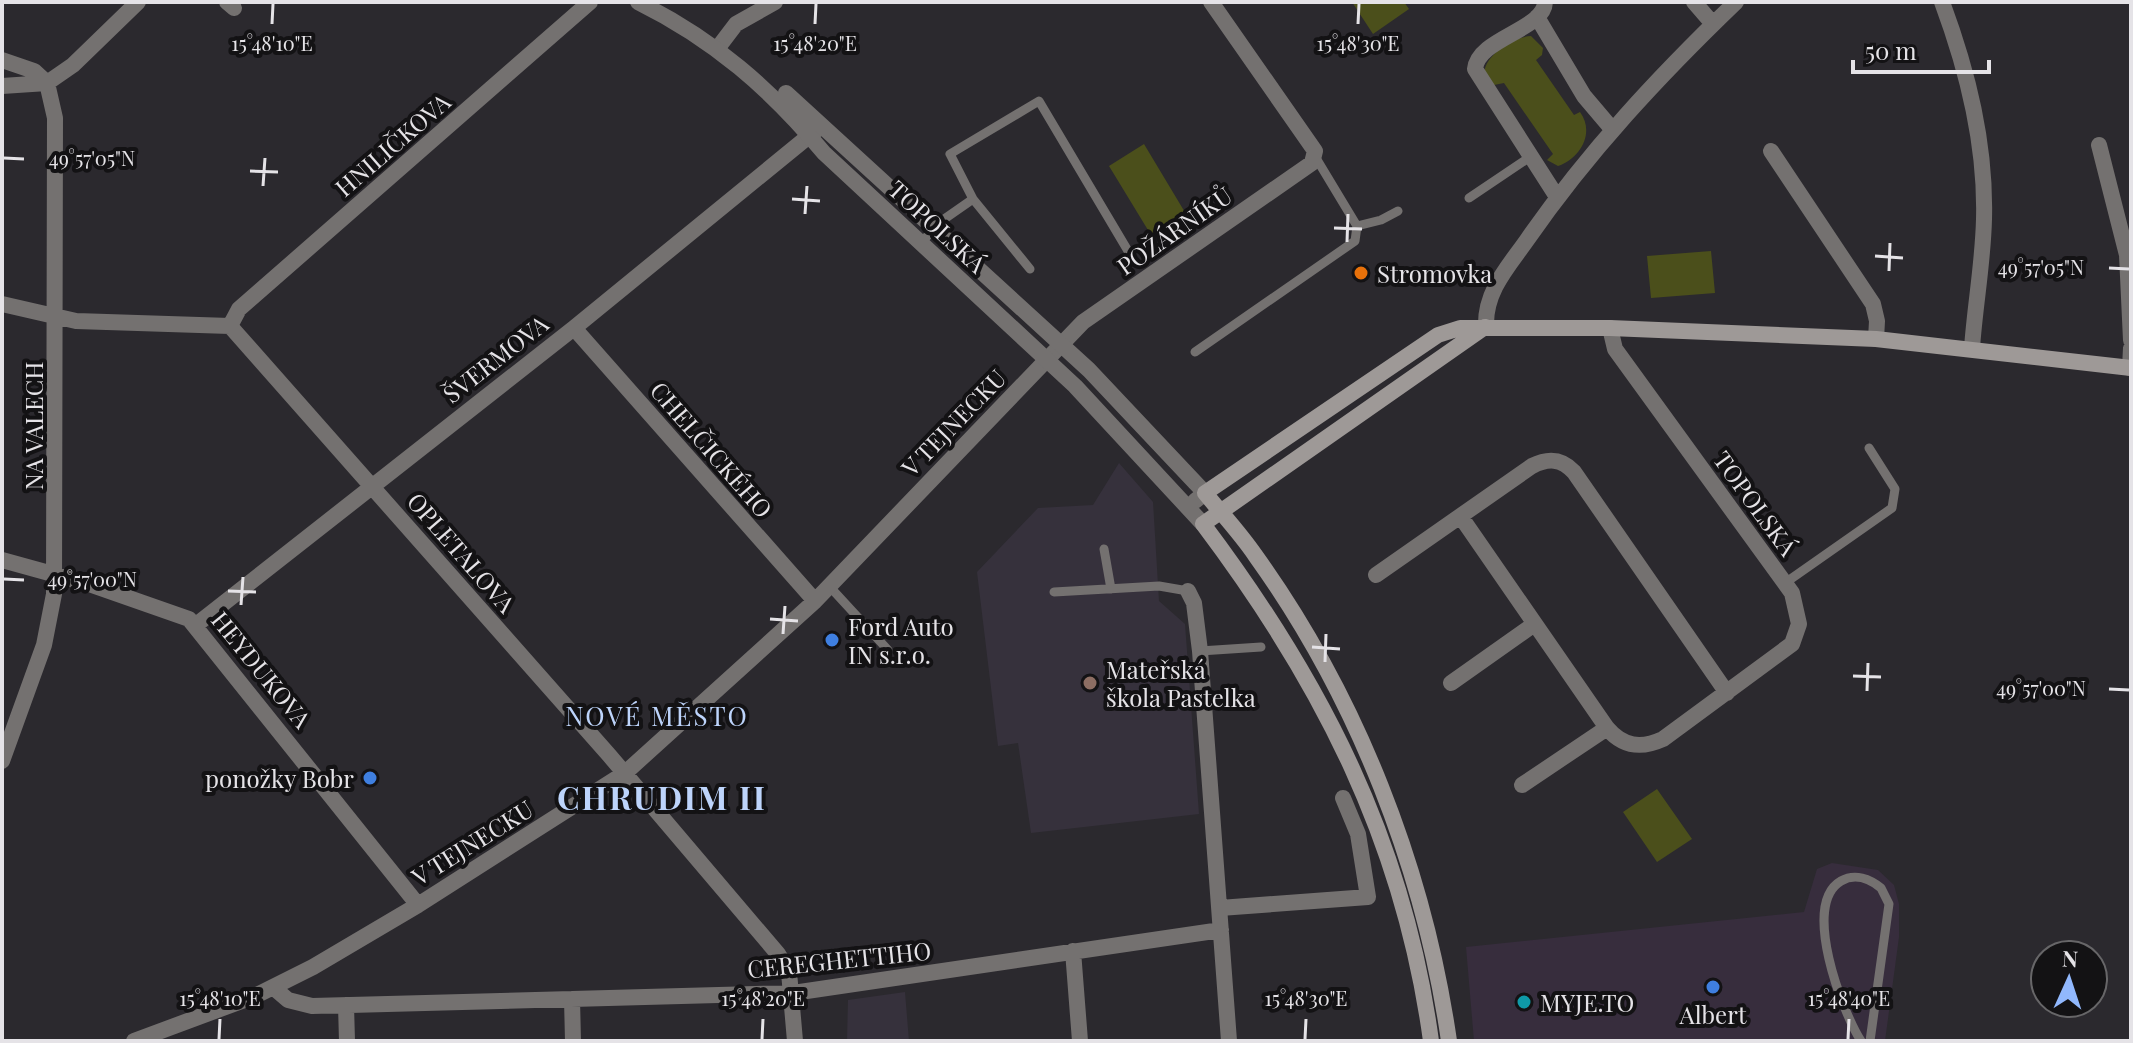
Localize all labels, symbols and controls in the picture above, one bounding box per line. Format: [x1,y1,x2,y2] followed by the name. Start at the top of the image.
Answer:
[1853,24,1989,74] scale bar
[231,29,313,56] text: 15°48'10"E
[773,29,857,56] text: 15°48'20"E
[1316,29,1400,56] text: 15°48'30"E
[1865,34,1917,66] text: 50 m
[328,85,457,203] street label: HNILIČKOVA
[49,144,135,171] text: 49°57'05"N
[882,173,994,280] street label: TOPOLSKÁ
[1110,179,1238,281] street label: POŽÁRNÍKŮ
[1998,253,2084,280] text: 49°57'05"N
[1377,257,1492,289] place label: Stromovka
[1352,264,1370,282] marker: Stromovka
[436,306,555,409] street label: ŠVERMOVA
[17,362,49,490] street label: NA VALECH
[893,362,1012,483] street label: V TEJNECKU
[644,374,780,524] street label: CHELČICKÉHO
[1707,444,1805,562] street label: TOPOLSKÁ
[401,485,524,619] street label: OPLETALOVA
[47,565,137,592] text: 49°57'00"N
[205,604,319,735] street label: HEYDUKOVA
[848,610,954,670] place label: Ford Auto IN s.r.o.
[823,631,841,649] marker: Ford Auto IN s.r.o.
[1106,653,1256,713] place label: Mateřská škola Pastelka
[1081,674,1099,692] marker: Mateřská škola Pastelka
[1996,674,2086,701] text: 49°57'00"N
[565,698,749,733] district label: NOVÉ MĚSTO
[205,762,354,794] place label: ponožky Bobr
[361,769,379,787] marker: ponožky Bobr
[557,775,767,818] district label: CHRUDIM II
[404,792,539,892] street label: V TEJNECKU
[746,933,932,985] street label: CEREGHETTIHO
[2029,939,2109,1019] north arrow
[2061,943,2079,973] text: N
[1704,978,1722,996] marker: Albert
[179,984,261,1011] text: 15°48'10"E
[721,984,805,1011] text: 15°48'20"E
[1264,984,1348,1011] text: 15°48'30"E
[1808,984,1890,1011] text: 15°48'40"E
[1540,986,1634,1018] place label: MYJE.TO
[1515,993,1533,1011] marker: MYJE.TO
[1679,998,1747,1030] place label: Albert

